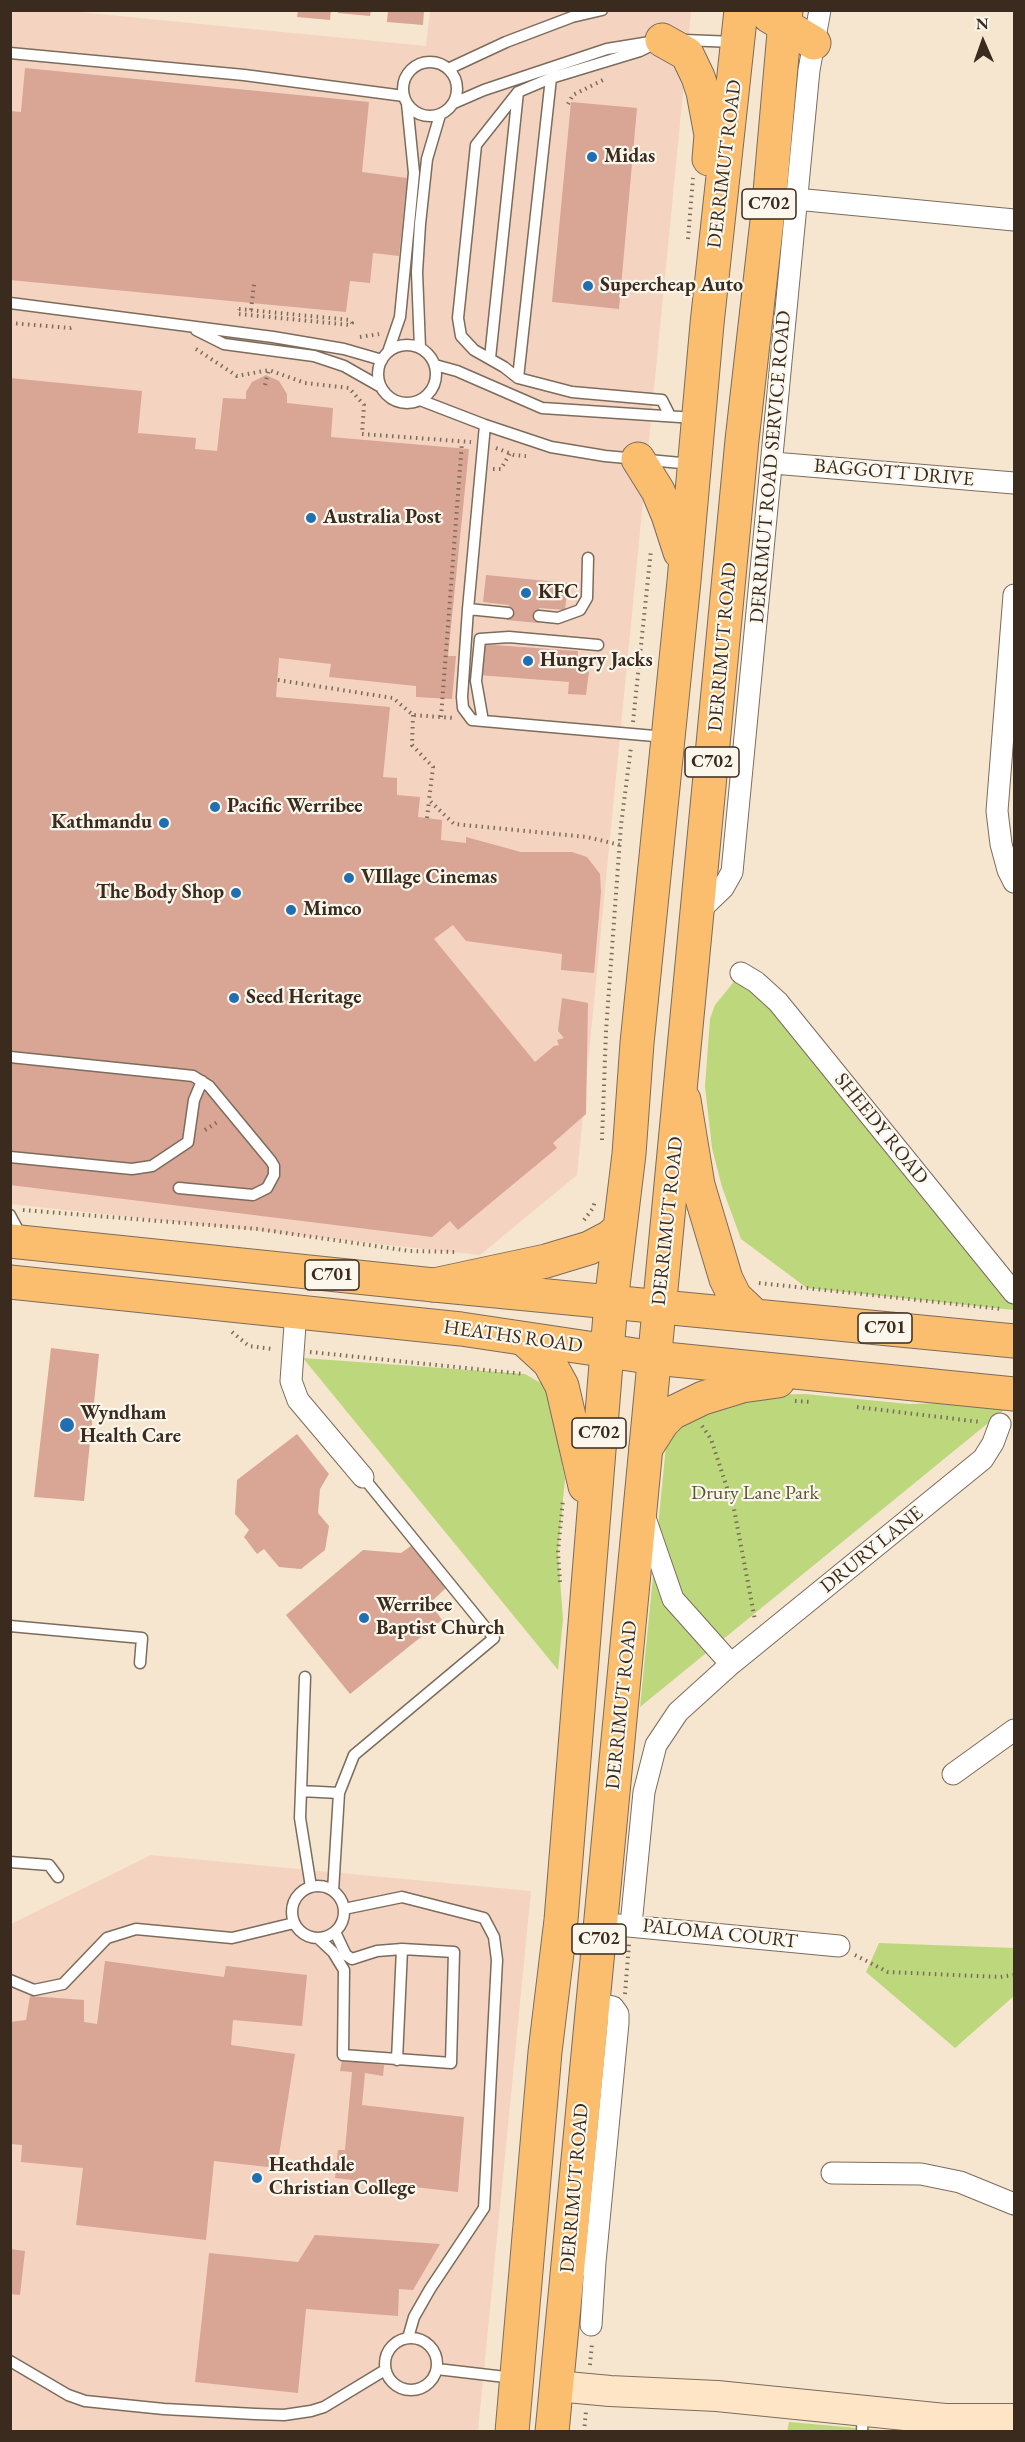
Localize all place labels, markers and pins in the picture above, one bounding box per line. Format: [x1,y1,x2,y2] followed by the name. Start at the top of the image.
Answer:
[604,145,655,169] place label: Midas
[585,150,599,164] marker: Midas
[600,274,743,298] place label: Supercheap Auto
[581,279,595,293] marker: Supercheap Auto
[323,506,441,530] place label: Australia Post
[304,511,318,525] marker: Australia Post
[538,581,578,605] place label: KFC
[519,586,533,600] marker: KFC
[540,649,653,673] place label: Hungry Jacks
[521,654,535,668] marker: Hungry Jacks
[227,795,363,819] place label: Pacific Werribee
[208,800,222,814] marker: Pacific Werribee
[51,811,152,835] place label: Kathmandu
[157,816,171,830] marker: Kathmandu
[361,866,497,890] place label: VIllage Cinemas
[342,871,356,885] marker: VIllage Cinemas
[96,881,224,905] place label: The Body Shop
[229,886,243,900] marker: The Body Shop
[303,898,362,922] place label: Mimco
[284,903,298,917] marker: Mimco
[246,986,362,1010] place label: Seed Heritage
[227,991,241,1005] marker: Seed Heritage
[80,1402,181,1449] place label: Wyndham Health Care
[58,1416,76,1434] marker: Wyndham Health Care
[376,1594,505,1641] place label: Werribee Baptist Church
[357,1611,371,1625] marker: Werribee Baptist Church
[269,2154,415,2201] place label: Heathdale Christian College
[250,2171,264,2185] marker: Heathdale Christian College

